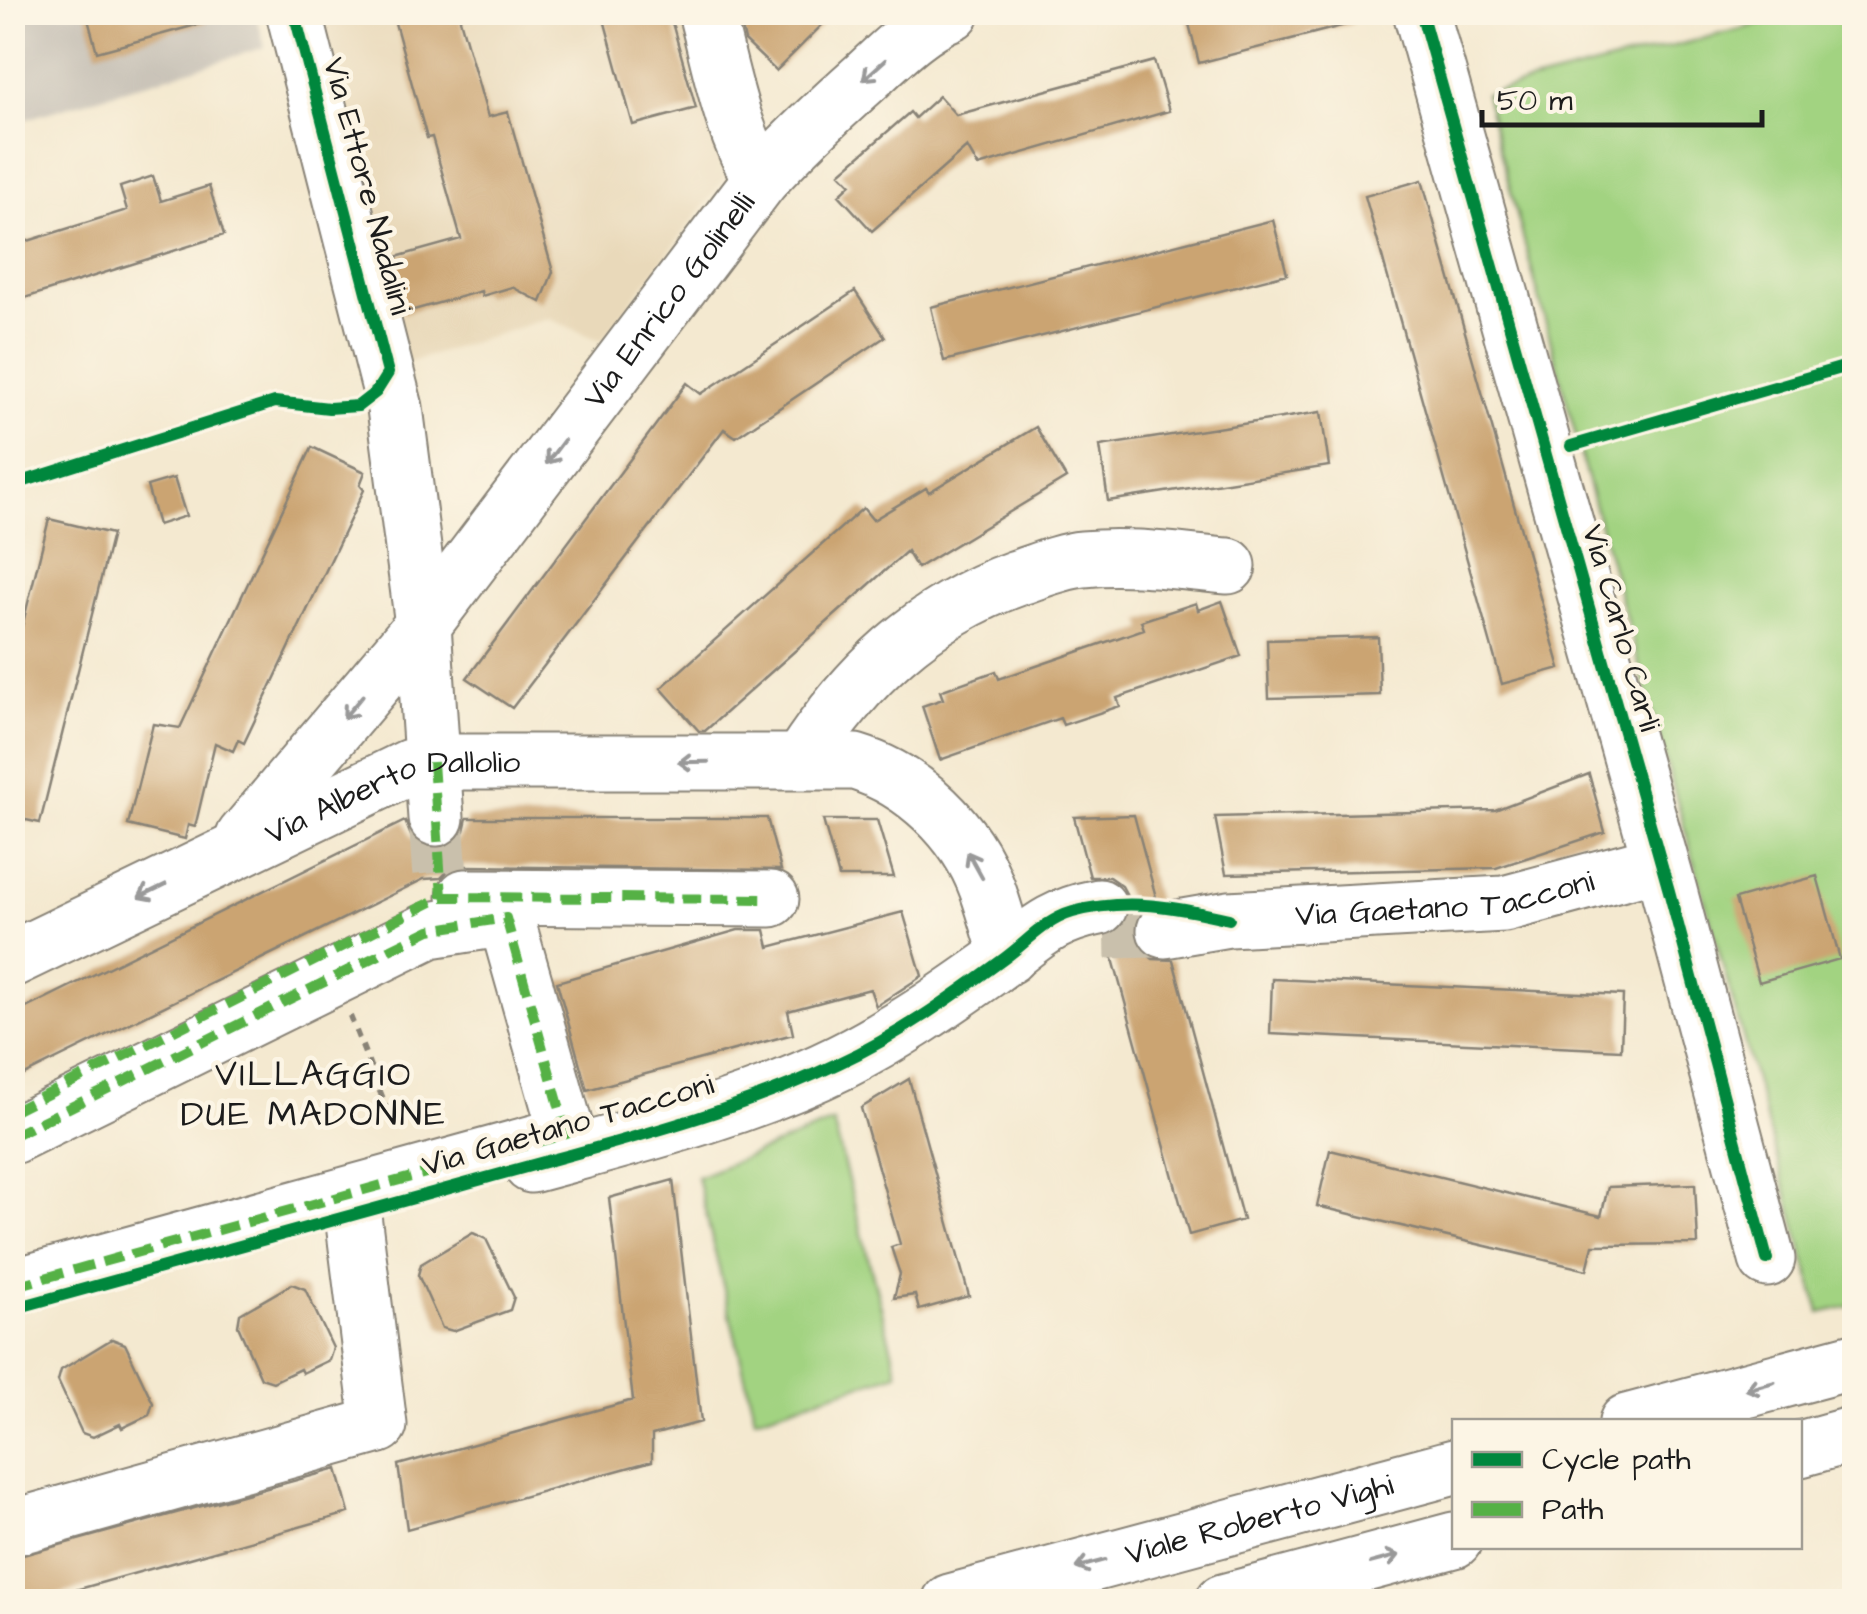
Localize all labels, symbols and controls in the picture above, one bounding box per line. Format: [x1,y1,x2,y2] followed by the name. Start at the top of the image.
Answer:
[311,53,423,320] street label: Via Ettore Nadalini
[862,58,887,81] one-way arrow
[1482,65,1762,127] scale bar
[1497,80,1573,122] text: 50 m
[572,183,766,418] street label: Via Enrico Golinelli
[544,439,566,465] one-way arrow
[1570,519,1672,737] street label: Via Carlo Carli
[343,694,365,720] one-way arrow
[257,740,520,856] street label: Via Alberto Dallolio
[677,753,709,772] one-way arrow
[965,850,985,880] one-way arrow
[1294,858,1599,938] street label: Via Gaetano Tacconi
[137,882,167,901] one-way arrow
[181,1050,447,1139] district label: VILLAGGIO DUE MADONNE
[417,1062,719,1188] street label: Via Gaetano Tacconi
[1745,1378,1776,1397] one-way arrow
[1452,1419,1802,1549] legend
[1542,1439,1691,1482] text: Cycle path
[1120,1462,1398,1577] street label: Viale Roberto Vighi
[1542,1489,1604,1531] text: Path
[1369,1548,1400,1567] one-way arrow
[1075,1556,1106,1575] one-way arrow

